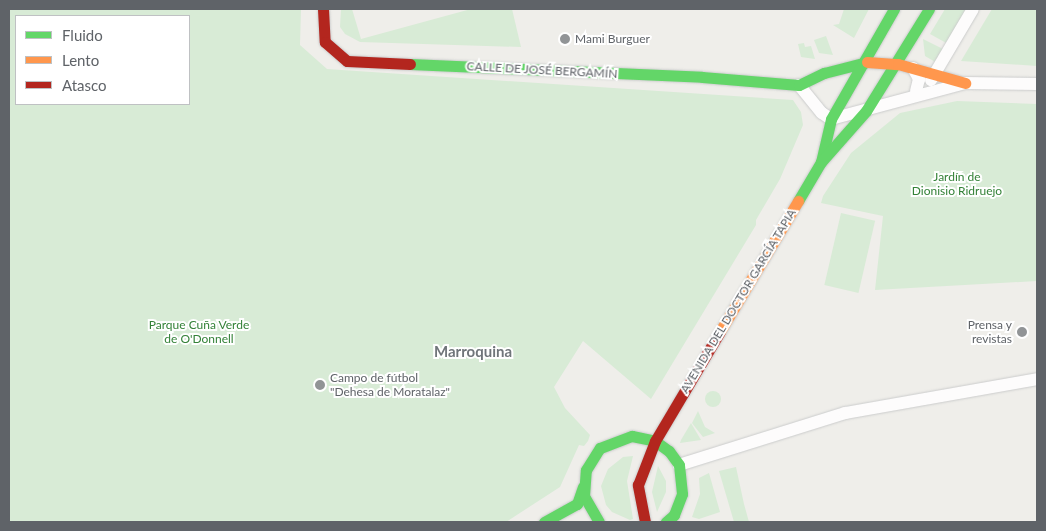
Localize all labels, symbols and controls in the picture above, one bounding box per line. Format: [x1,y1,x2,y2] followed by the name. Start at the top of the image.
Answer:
[15,15,190,105] legend
[62,26,103,44] text: Fluido
[575,32,650,46] place label: Mami Burguer
[559,33,571,45] marker: Mami Burguer
[62,51,99,69] text: Lento
[466,59,618,81] street label: CALLE DE JOSÉ BERGAMÍN
[62,76,107,94] text: Atasco
[912,170,1002,198] park label: Jardín de Dionisio Ridruejo
[677,206,799,396] street label: AVENIDA DEL DOCTOR GARCÍA TAPIA
[148,318,250,346] park label: Parque Cuña Verde de O'Donnell
[967,318,1012,346] place label: Prensa y revistas
[1016,326,1028,338] marker: Prensa y revistas
[434,343,512,361] district label: Marroquina
[330,371,450,399] place label: Campo de fútbol "Dehesa de Moratalaz"
[314,379,326,391] marker: Campo de fútbol "Dehesa de Moratalaz"

